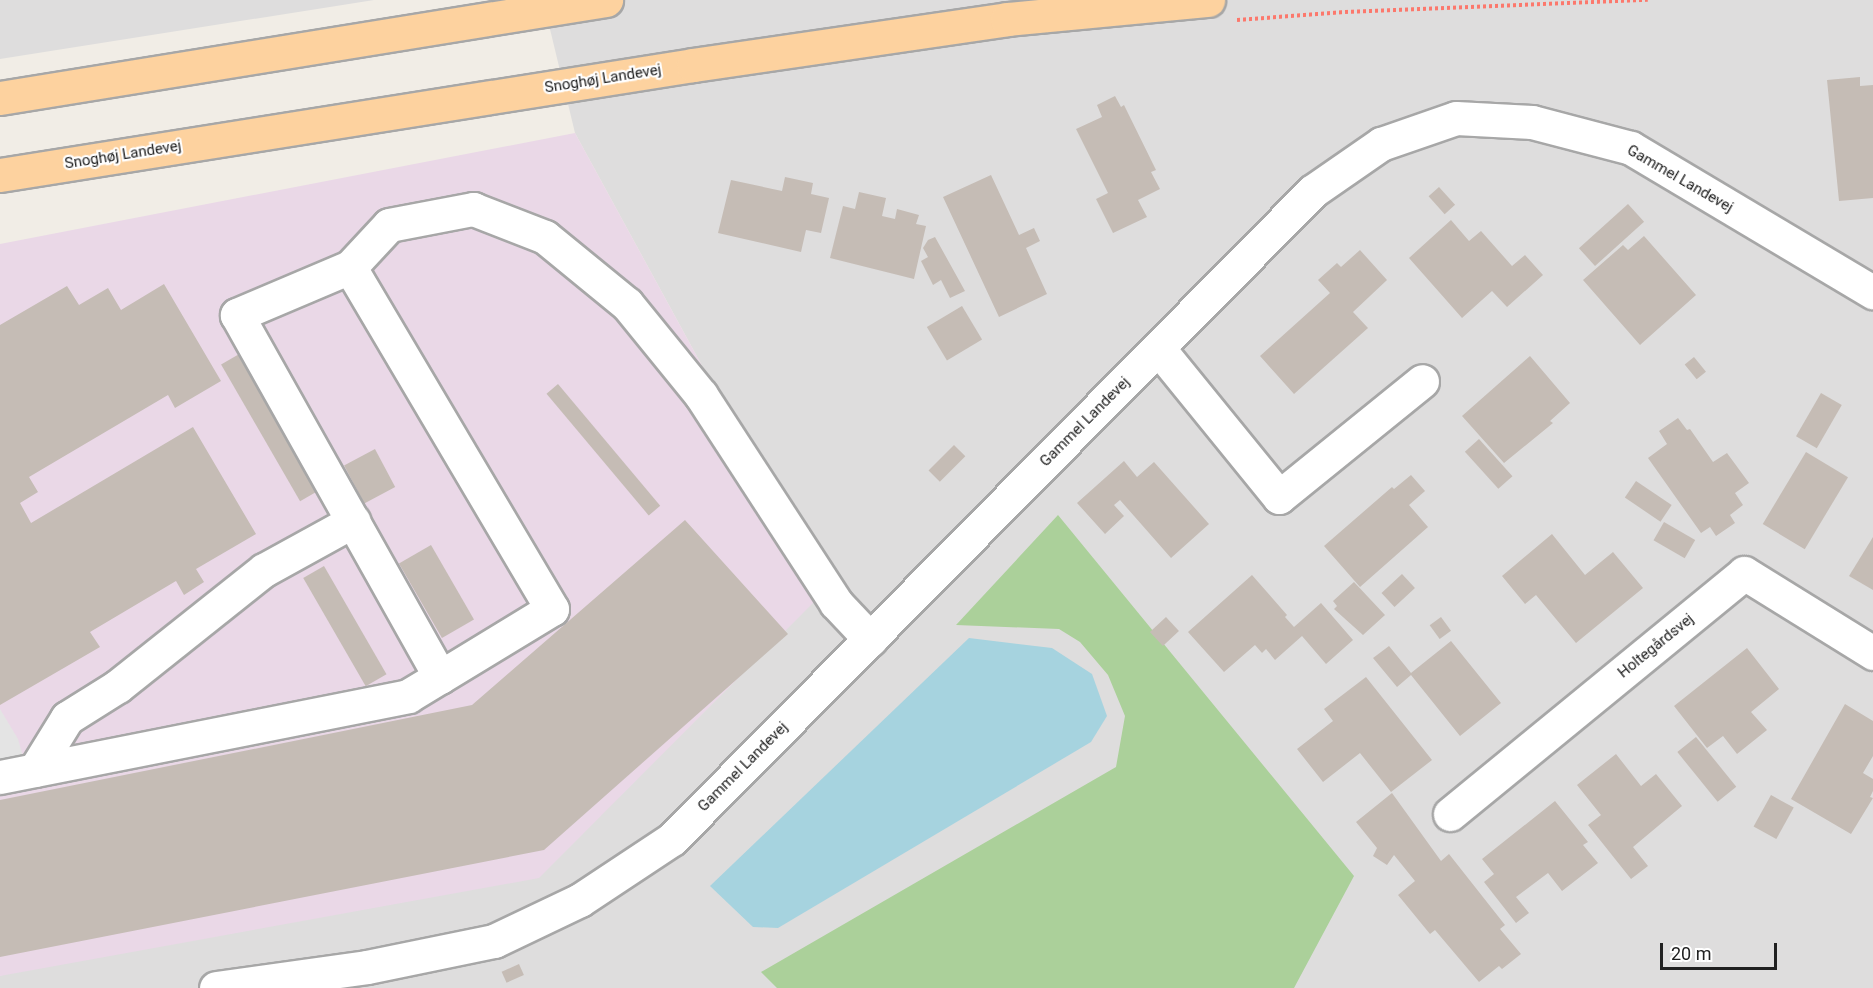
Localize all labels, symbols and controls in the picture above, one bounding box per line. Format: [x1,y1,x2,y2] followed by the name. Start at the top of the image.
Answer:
[543,61,663,97] street label: Snoghøj Landevej
[63,137,183,173] street label: Snoghøj Landevej
[1624,141,1736,217] street label: Gammel Landevej
[1036,373,1134,471] street label: Gammel Landevej
[1615,610,1697,682] street label: Holtegårdsvej
[694,718,792,816] street label: Gammel Landevej
[1663,931,1780,969] scale bar
[1671,943,1711,964] text: 20 m

